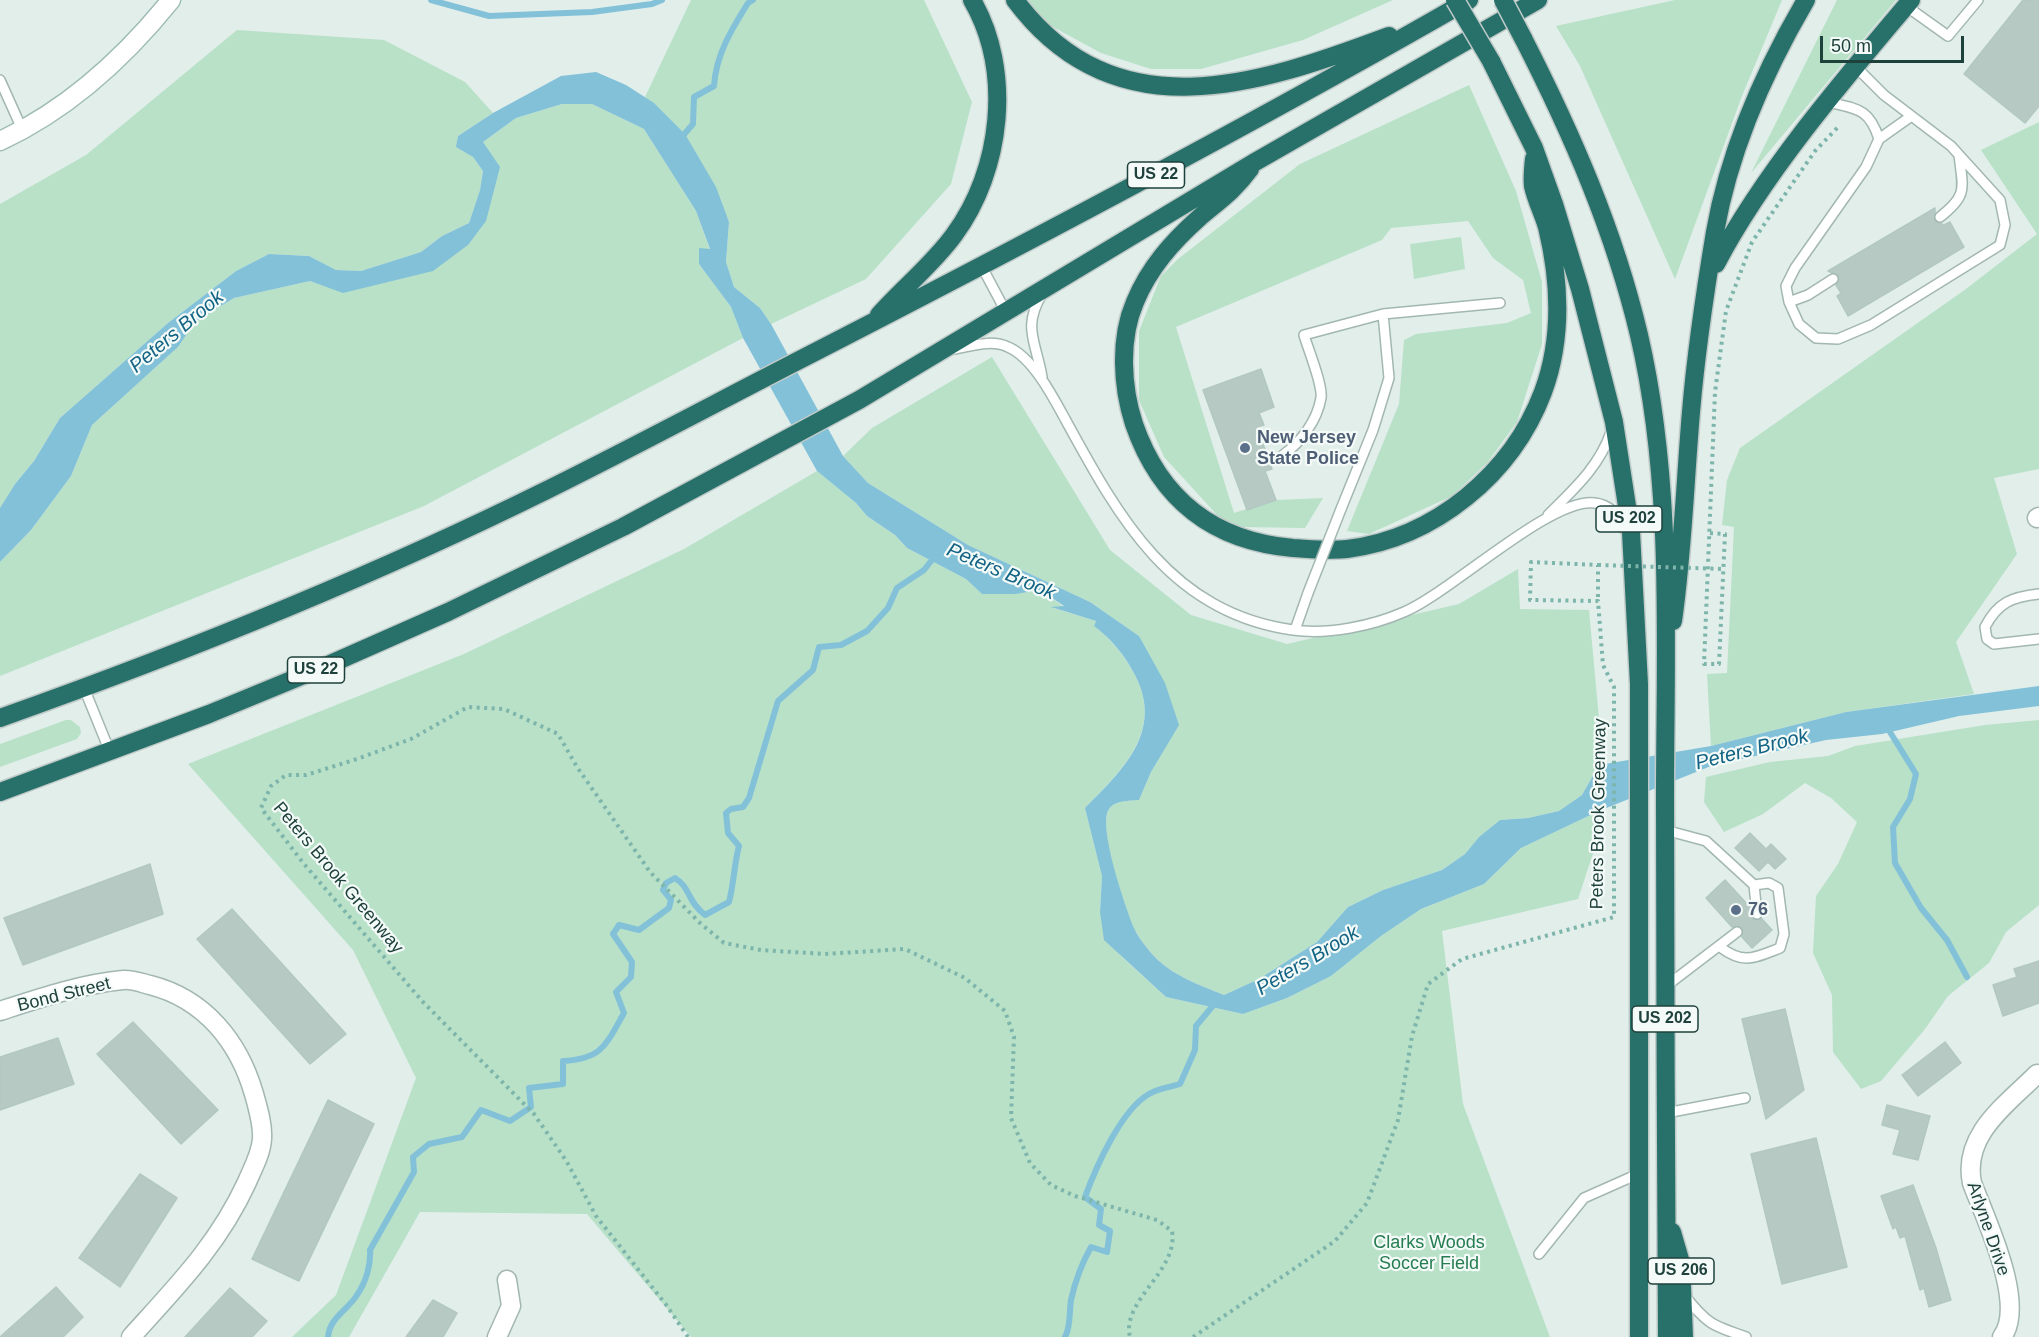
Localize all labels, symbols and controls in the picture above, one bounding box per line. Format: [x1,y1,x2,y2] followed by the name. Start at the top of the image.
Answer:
[1823,24,1967,62] scale bar
[1831,36,1871,56] text: 50 m
[1128,162,1184,188] road number: US 22
[125,286,229,378] water label: Peters Brook
[1257,427,1359,470] place label: New Jersey State Police
[1238,441,1252,455] marker: New Jersey State Police
[1596,506,1662,532] road number: US 202
[943,538,1059,606] water label: Peters Brook
[288,657,344,683] road number: US 22
[1587,718,1611,910] street label: Peters Brook Greenway
[1693,724,1811,776] water label: Peters Brook
[268,798,408,958] street label: Peters Brook Greenway
[1748,899,1768,921] place label: 76
[1729,903,1743,917] marker: 76
[1252,921,1364,1001] water label: Peters Brook
[15,973,113,1017] street label: Bond Street
[1632,1006,1698,1032] road number: US 202
[1962,1179,2014,1279] street label: Arlyne Drive
[1373,1232,1485,1274] park label: Clarks Woods Soccer Field
[1648,1258,1714,1284] road number: US 206

